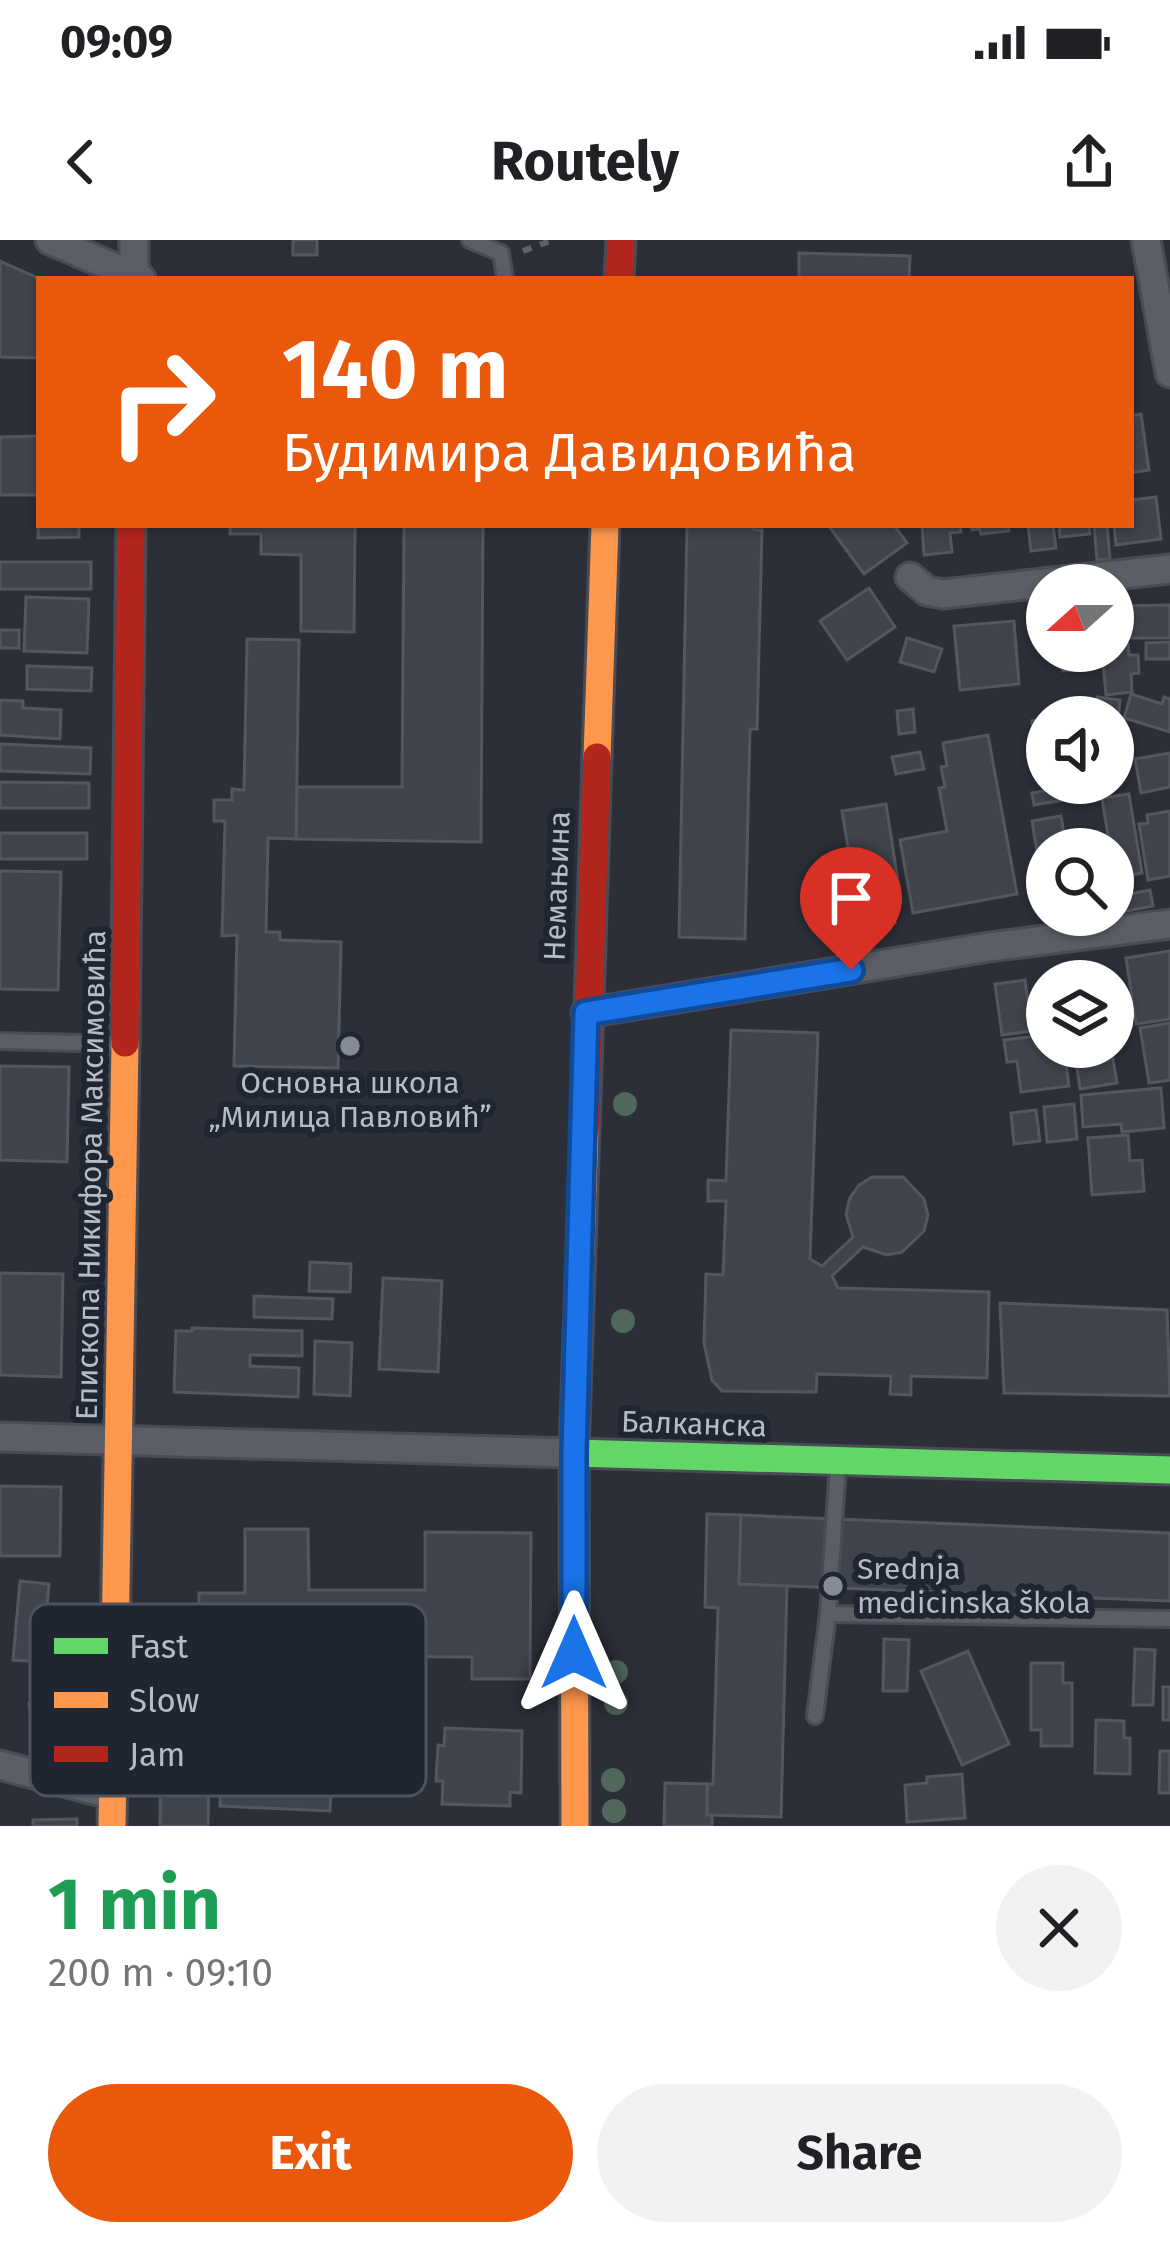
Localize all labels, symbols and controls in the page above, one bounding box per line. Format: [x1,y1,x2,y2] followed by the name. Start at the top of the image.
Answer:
[60,15,173,69] text: 09:09
[48,129,114,195] icon: back
[1056,129,1122,195] icon: share
[491,130,679,194] text: Routely
[282,319,508,420] text: 140 m
[84,324,240,480] icon: right
[282,421,856,485] text: Будимира Давидовића
[1026,564,1134,672] north arrow
[1026,564,1134,1068] map controls
[1026,696,1134,804] button: sound
[536,811,578,961] street label: Немањина
[1026,828,1134,936] button: search
[800,847,902,970] pin
[818,865,884,931] icon: arrive
[69,930,113,1420] street label: Епископа Никифора Максимовића
[1026,960,1134,1068] button: layers
[337,1033,363,1059] marker: Основна школа „Милица Павловић”
[208,1065,492,1135] place label: Основна школа „Милица Павловић”
[620,1403,768,1445] street label: Балканска
[857,1551,1091,1621] place label: Srednja medicinska škola
[820,1573,846,1599] marker: Srednja medicinska škola
[511,1590,637,1716] position arrow
[30,1604,426,1796] legend
[129,1627,188,1667] text: Fast
[129,1681,199,1721] text: Slow
[129,1735,185,1775] text: Jam
[48,1862,221,1948] text: 1 min
[996,1865,1122,1991] button: close
[48,1950,273,1996] text: 200 m · 09:10
[48,2084,573,2222] button: Exit
[597,2084,1122,2222] button: Share

